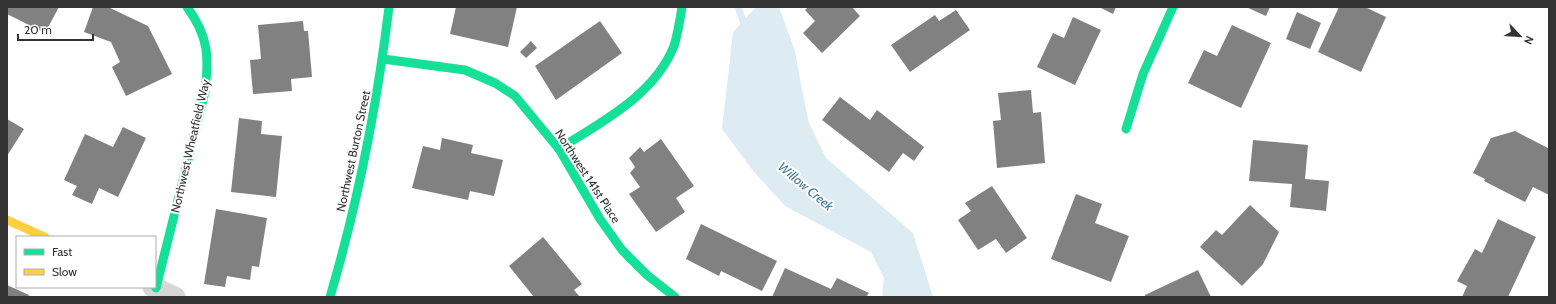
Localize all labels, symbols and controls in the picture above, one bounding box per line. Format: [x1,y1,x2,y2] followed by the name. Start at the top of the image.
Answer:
[18,16,93,42] scale bar
[1500,16,1540,56] north arrow
[24,22,52,37] text: 20 m
[1521,34,1537,47] text: N
[167,78,213,214] street label: Northwest Wheatfield Way
[333,89,373,213] street label: Northwest Burton Street
[552,126,624,226] street label: Northwest 141st Place
[775,158,837,214] water label: Willow Creek
[16,236,156,288] legend
[52,244,72,259] text: Fast
[52,264,77,279] text: Slow

